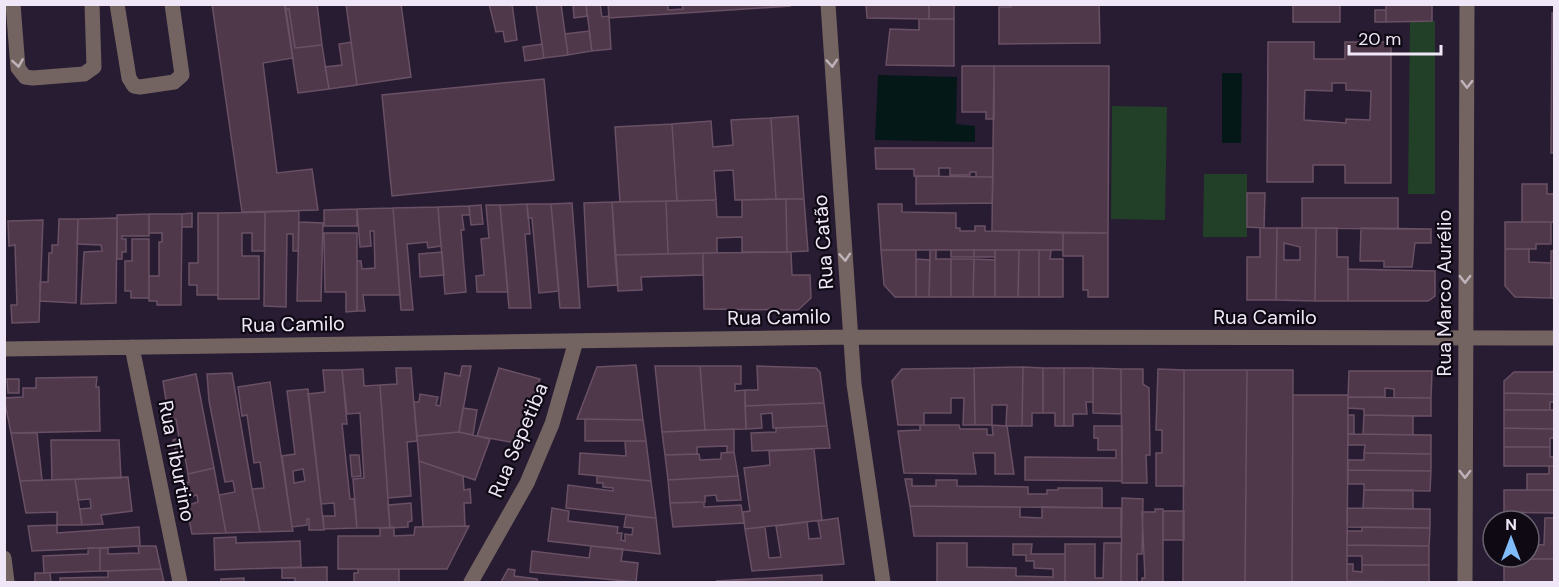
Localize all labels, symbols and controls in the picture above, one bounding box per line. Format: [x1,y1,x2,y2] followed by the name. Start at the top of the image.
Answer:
[1349,18,1440,56] scale bar
[1358,27,1401,51] text: 20 m
[12,58,24,67] one-way arrow
[825,58,838,67] one-way arrow
[1461,79,1473,88] one-way arrow
[807,194,839,290] street label: Rua Catão
[1431,210,1457,376] street label: Rua Marco Aurélio
[838,253,851,262] one-way arrow
[1459,274,1471,283] one-way arrow
[727,303,831,331] street label: Rua Camilo
[1213,304,1317,330] street label: Rua Camilo
[241,310,345,338] street label: Rua Camilo
[482,379,554,501] street label: Rua Sepetiba
[153,398,201,524] street label: Rua Tiburtino
[1459,469,1471,478] one-way arrow
[1481,509,1541,569] north arrow
[1505,514,1517,535] text: N

